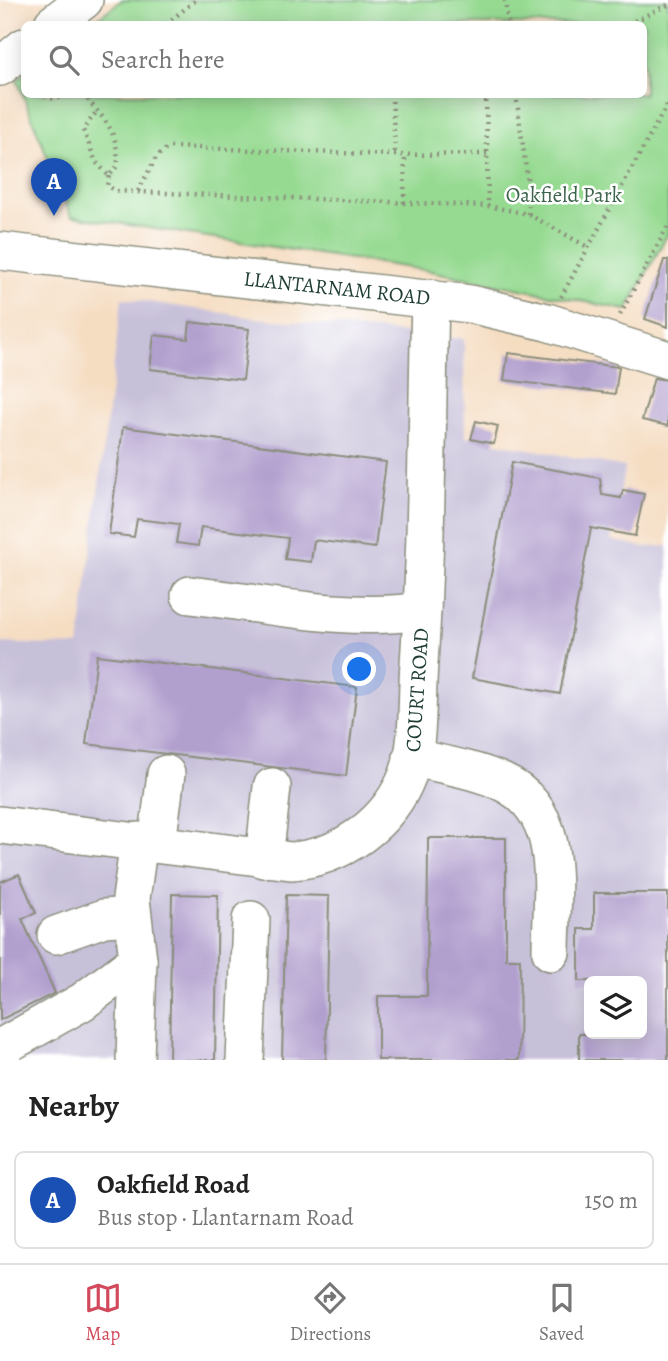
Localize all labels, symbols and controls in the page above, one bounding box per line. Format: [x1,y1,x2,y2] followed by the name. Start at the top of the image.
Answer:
[21,21,647,98] search box
[45,41,83,79] icon: search
[101,42,225,77] text: Search here
[31,158,77,216] pin: A
[506,181,623,209] park label: Oakfield Park
[242,264,432,312] street label: LLANTARNAM ROAD
[399,627,435,753] street label: COURT ROAD
[342,652,376,686] your location
[584,976,647,1039] map controls
[584,976,647,1039] button: layers
[28,1086,119,1126] text: Nearby
[97,1167,250,1202] text: Oakfield Road
[46,1185,60,1216] text: A
[584,1185,638,1216] text: 150 m
[97,1202,354,1233] text: Bus stop · Llantarnam Road
[84,1279,122,1347] tab: Map
[290,1279,371,1347] tab: Directions
[539,1279,584,1347] tab: Saved

